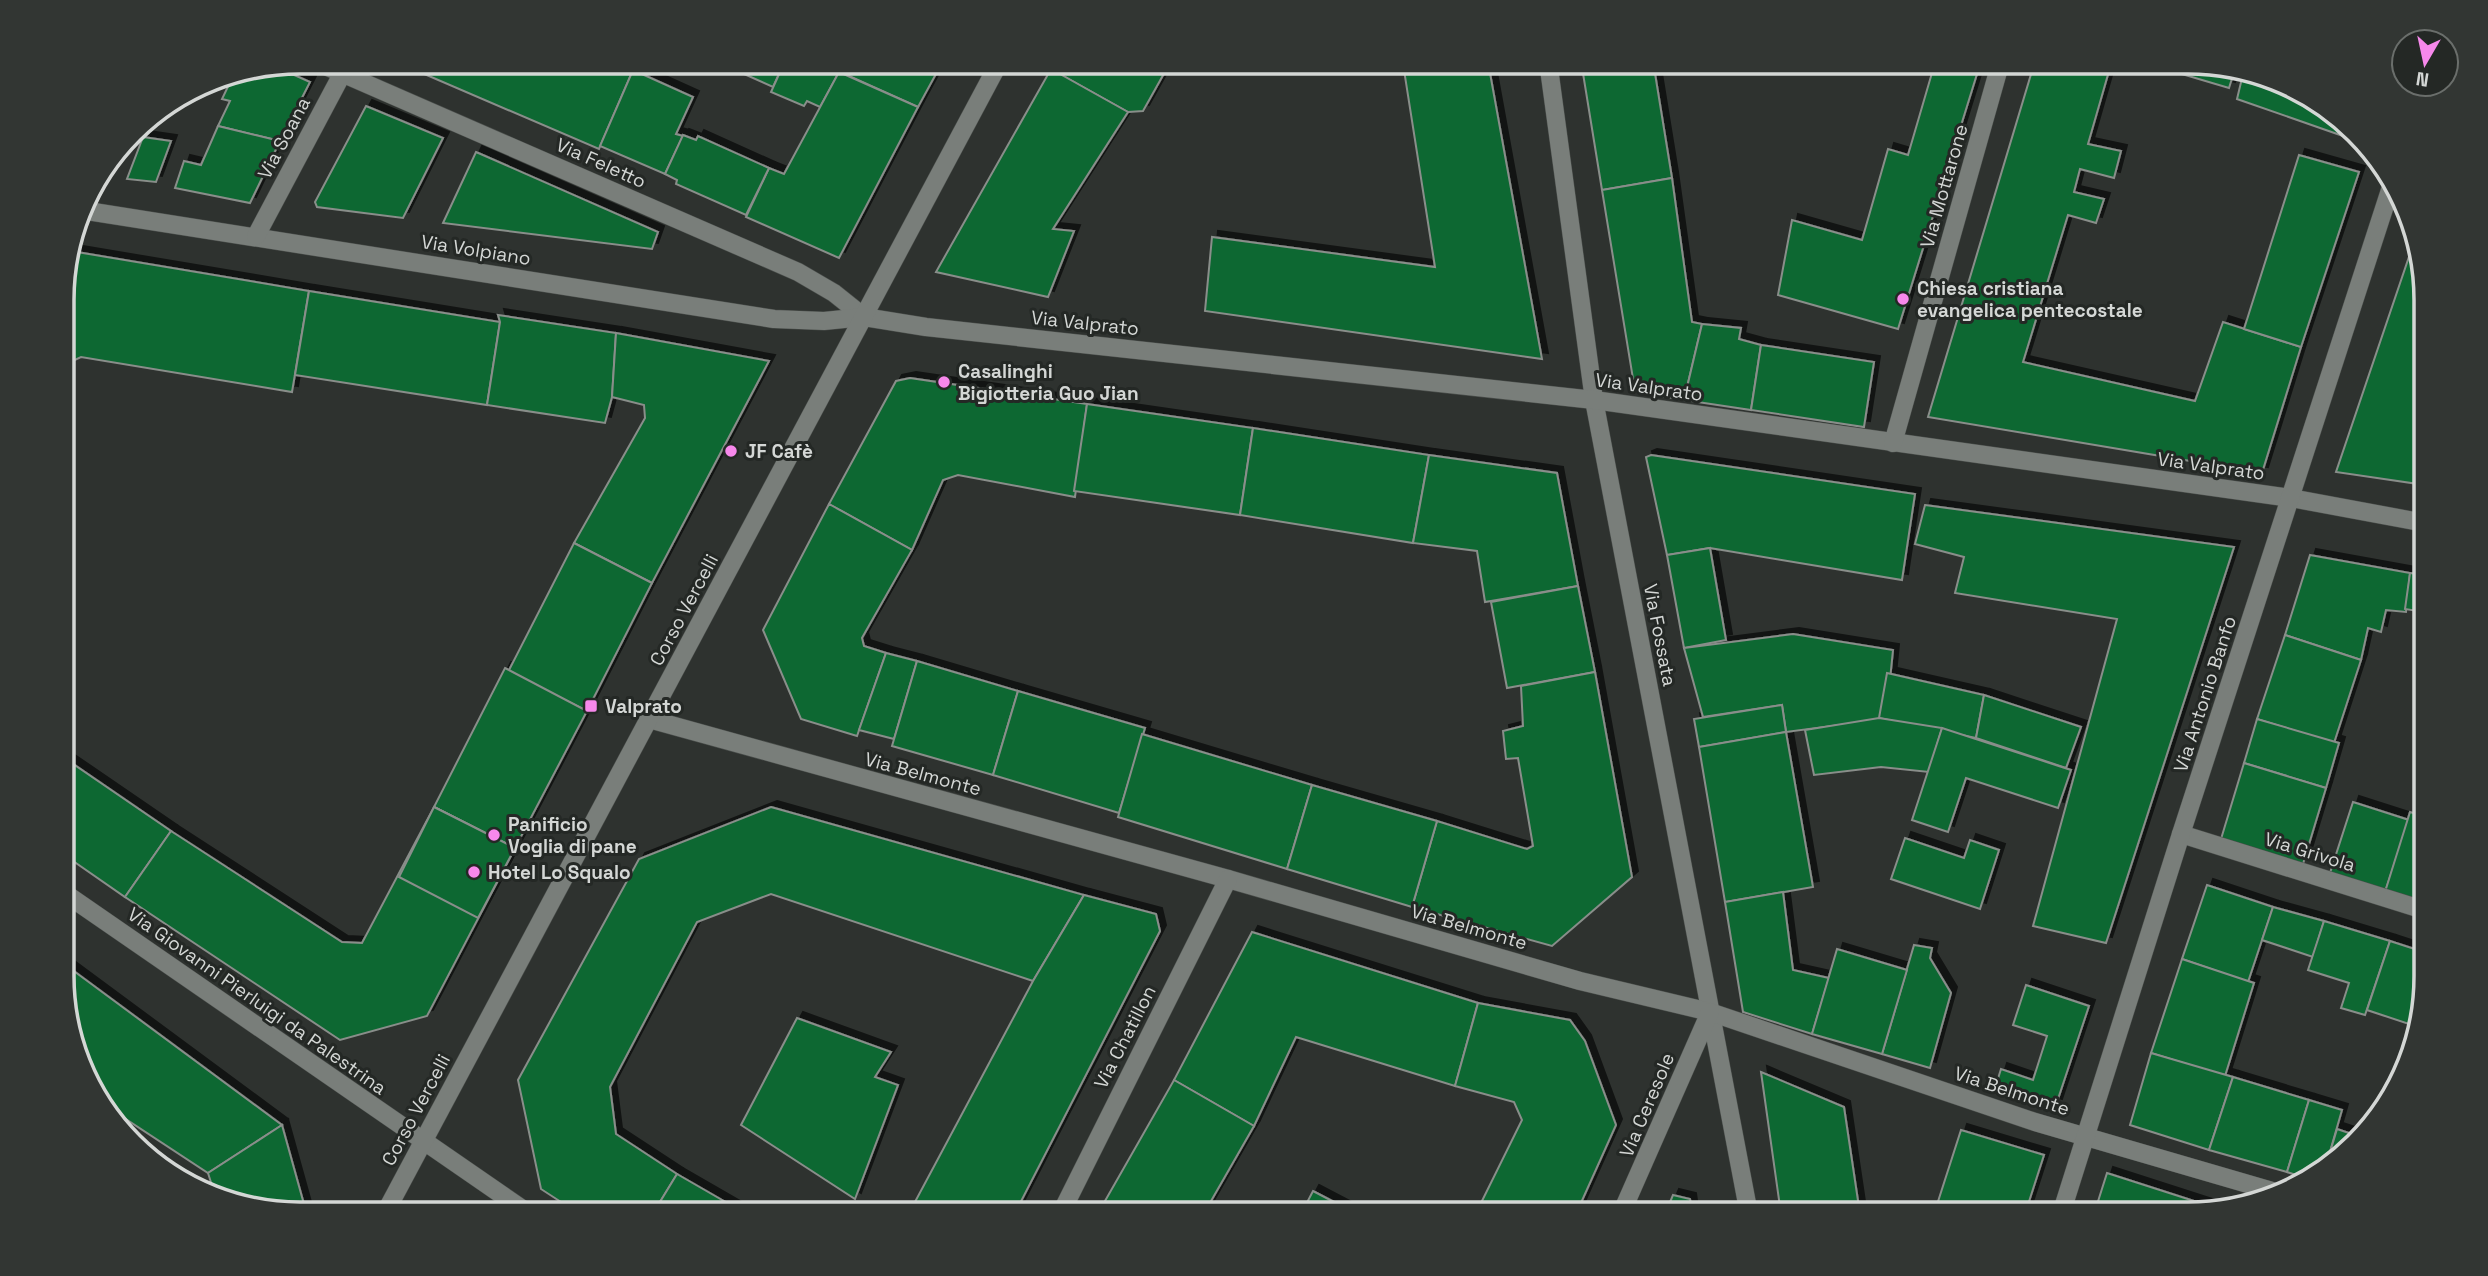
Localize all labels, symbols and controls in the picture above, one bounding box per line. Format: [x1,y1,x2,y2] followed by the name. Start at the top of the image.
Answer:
[2390,28,2460,98] north arrow
[2414,66,2431,93] text: N
[252,93,316,183] street label: Via Soana
[1914,121,1974,251] street label: Via Mottarone
[552,132,650,194] street label: Via Feletto
[419,229,533,271] street label: Via Volpiano
[1917,276,2143,323] place label: Chiesa cristiana evangelica pentecostale
[1895,291,1911,307] marker: Chiesa cristiana evangelica pentecostale
[1030,305,1140,341] street label: Via Valprato
[958,359,1139,406] place label: Casalinghi Bigiotteria Guo Jian
[1594,367,1704,407] street label: Via Valprato
[936,374,952,390] marker: Casalinghi Bigiotteria Guo Jian
[745,439,813,464] place label: JF Cafè
[723,443,739,459] marker: JF Cafè
[2156,446,2266,486] street label: Via Valprato
[644,550,724,670] street label: Corso Vercelli
[1638,582,1682,688] street label: Via Fossata
[2168,613,2242,775] street label: Via Antonio Banfo
[605,694,682,719] place label: Valprato
[583,698,599,714] marker: Valprato
[862,746,984,802] street label: Via Belmonte
[508,812,637,859] place label: Panificio Voglia di pane
[2262,826,2359,878] street label: Via Grivola
[486,827,502,843] marker: Panificio Voglia di pane
[488,860,631,885] place label: Hotel Lo Squalo
[466,864,482,880] marker: Hotel Lo Squalo
[1408,898,1530,956] street label: Via Belmonte
[123,902,391,1100] street label: Via Giovanni Pierluigi da Palestrina
[1088,981,1162,1093] street label: Via Chatillon
[1614,1049,1680,1161] street label: Via Ceresole
[376,1050,456,1170] street label: Corso Vercelli
[1951,1061,2073,1121] street label: Via Belmonte

